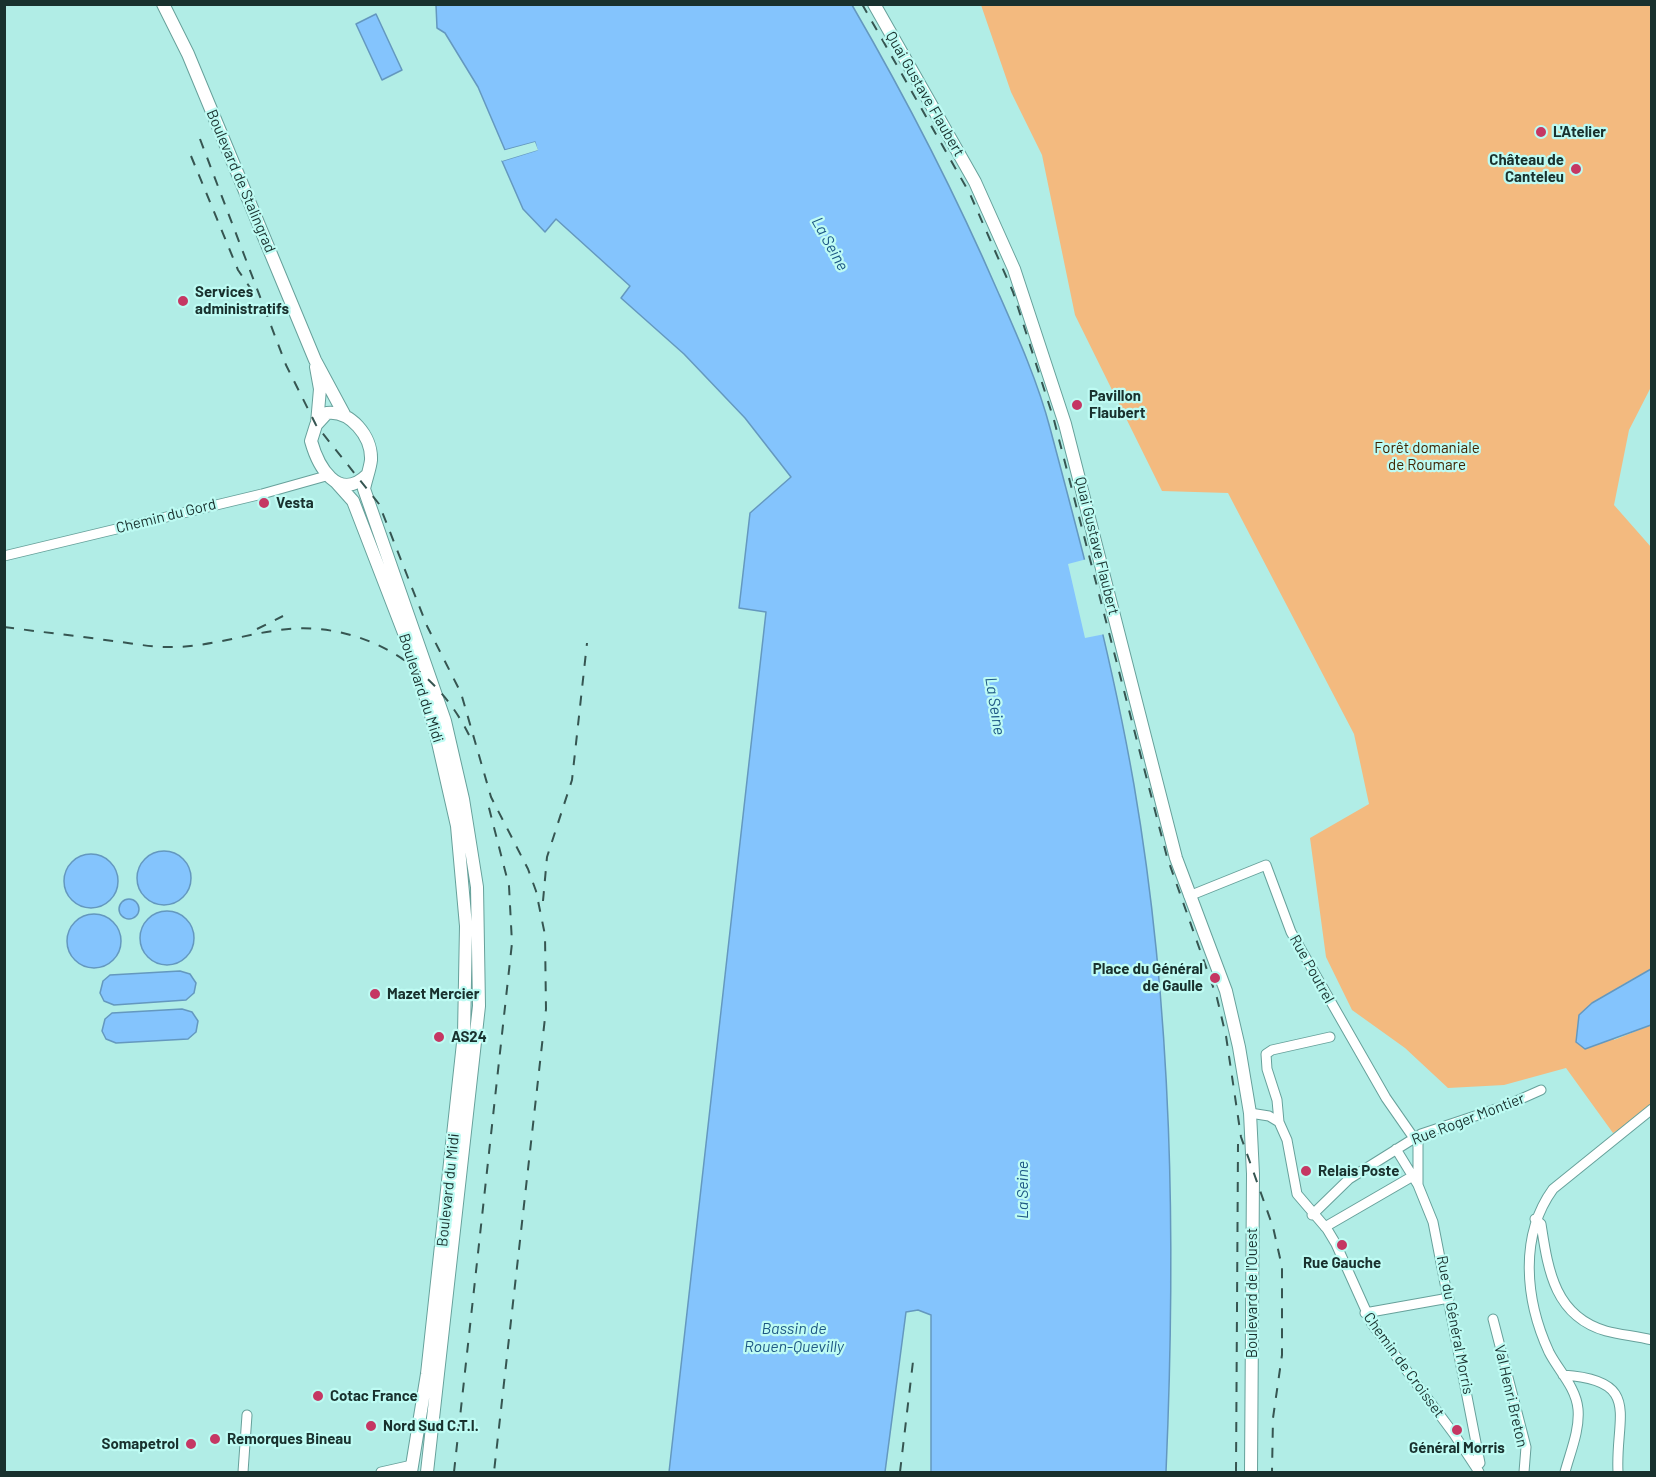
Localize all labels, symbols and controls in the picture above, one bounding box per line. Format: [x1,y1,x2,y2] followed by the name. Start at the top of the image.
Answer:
[882,28,968,160] street label: Quai Gustave Flaubert
[203,107,279,255] street label: Boulevard de Stalingrad
[1553,123,1606,141] place label: L'Atelier
[1534,125,1548,139] marker: L'Atelier
[1489,151,1564,186] place label: Château de Canteleu
[1569,162,1583,176] marker: Château de Canteleu
[807,214,853,274] water label: La Seine
[195,283,289,318] place label: Services administratifs
[176,294,190,308] marker: Services administratifs
[1089,387,1145,422] place label: Pavillon Flaubert
[1070,398,1084,412] marker: Pavillon Flaubert
[1374,439,1480,474] park label: Forêt domaniale de Roumare
[1071,475,1123,617] street label: Quai Gustave Flaubert
[276,494,314,512] place label: Vesta
[114,495,218,537] street label: Chemin du Gord
[257,496,271,510] marker: Vesta
[395,631,447,745] street label: Boulevard du Midi
[981,676,1009,736] water label: La Seine
[1286,932,1338,1006] street label: Rue Poutrel
[1093,960,1203,995] place label: Place du Général de Gaulle
[1208,971,1222,985] marker: Place du Général de Gaulle
[387,985,480,1003] place label: Mazet Mercier
[368,987,382,1001] marker: Mazet Mercier
[451,1028,487,1046] place label: AS24
[432,1030,446,1044] marker: AS24
[1409,1089,1527,1149] street label: Rue Roger Montier
[433,1132,463,1248] street label: Boulevard du Midi
[1013,1161,1033,1219] water label: La Seine
[1318,1162,1399,1180] place label: Relais Poste
[1299,1164,1313,1178] marker: Relais Poste
[1243,1228,1261,1358] street label: Boulevard de l'Ouest
[1335,1238,1349,1252] marker: Rue Gauche
[1303,1254,1381,1272] place label: Rue Gauche
[1433,1254,1477,1396] street label: Rue du Général Morris
[1360,1309,1448,1421] street label: Chemin de Croisset
[744,1319,844,1357] water label: Bassin de Rouen-Quevilly
[1490,1343,1532,1449] street label: Val Henri Breton
[330,1387,418,1405] place label: Cotac France
[311,1389,325,1403] marker: Cotac France
[383,1417,479,1435] place label: Nord Sud C.T.I.
[364,1419,378,1433] marker: Nord Sud C.T.I.
[1450,1423,1464,1437] marker: Général Morris
[227,1430,351,1448] place label: Remorques Bineau
[208,1432,222,1446] marker: Remorques Bineau
[102,1435,179,1453] place label: Somapetrol
[184,1437,198,1451] marker: Somapetrol
[1409,1439,1505,1457] place label: Général Morris

